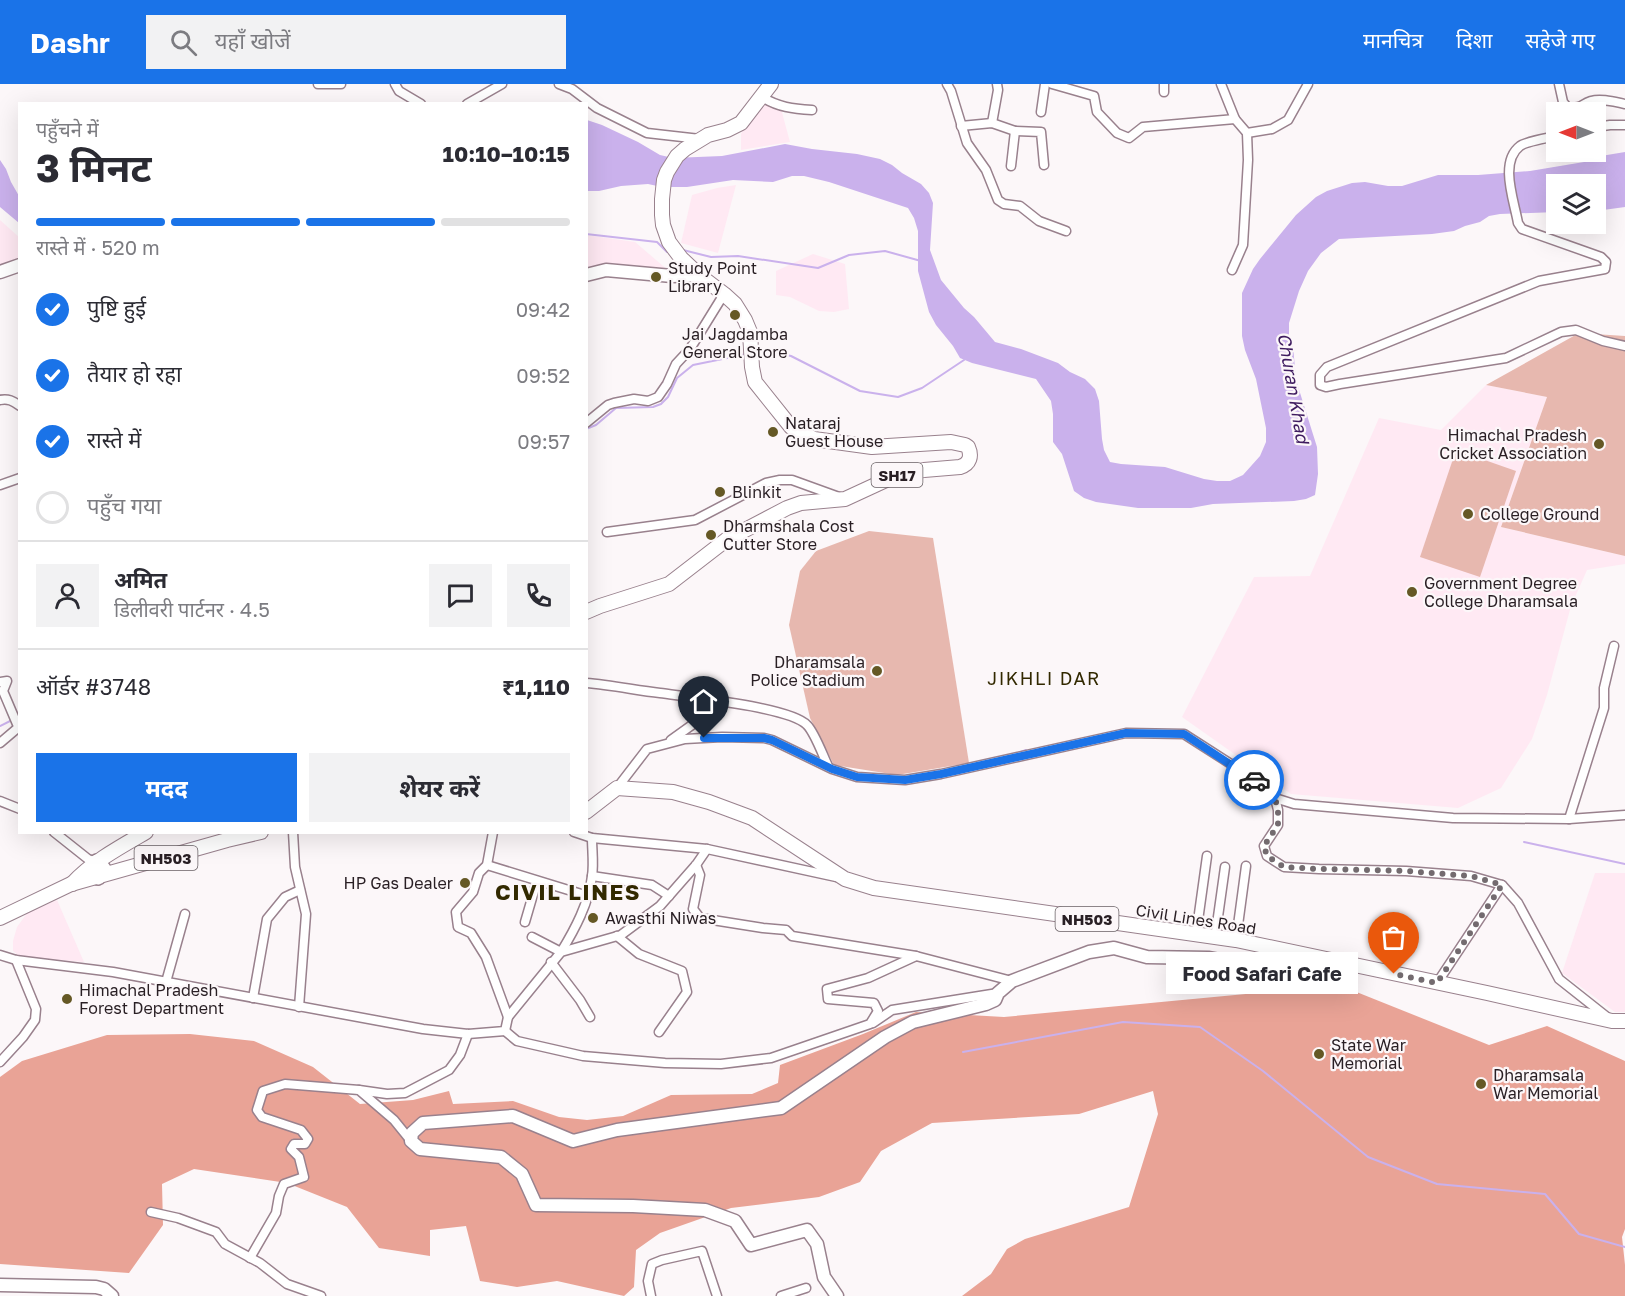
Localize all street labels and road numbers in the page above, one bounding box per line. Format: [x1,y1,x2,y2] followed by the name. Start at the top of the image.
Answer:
[872,463,922,487] road number: SH17
[134,846,198,870] road number: NH503
[1134,900,1258,938] street label: Civil Lines Road
[1056,907,1118,931] road number: NH503

